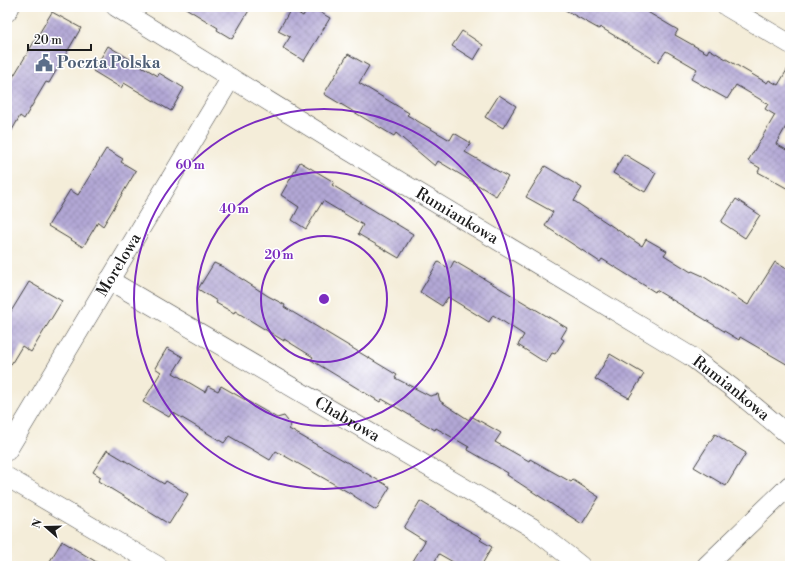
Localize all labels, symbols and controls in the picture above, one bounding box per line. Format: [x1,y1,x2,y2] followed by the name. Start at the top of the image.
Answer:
[28,26,91,52] scale bar
[34,33,62,48] text: 20 m
[34,53,54,73] public building icon: Poczta Polska
[57,53,161,73] place label: Poczta Polska
[175,158,205,173] text: 60 m
[412,183,503,249] street label: Rumiankowa
[219,202,249,217] text: 40 m
[92,229,146,300] street label: Morelowa
[264,248,294,263] text: 20 m
[317,292,331,306] centre of rings
[688,351,775,426] street label: Rumiankowa
[311,392,384,447] street label: Chabrowa
[26,507,66,547] north arrow
[29,517,46,530] text: N

